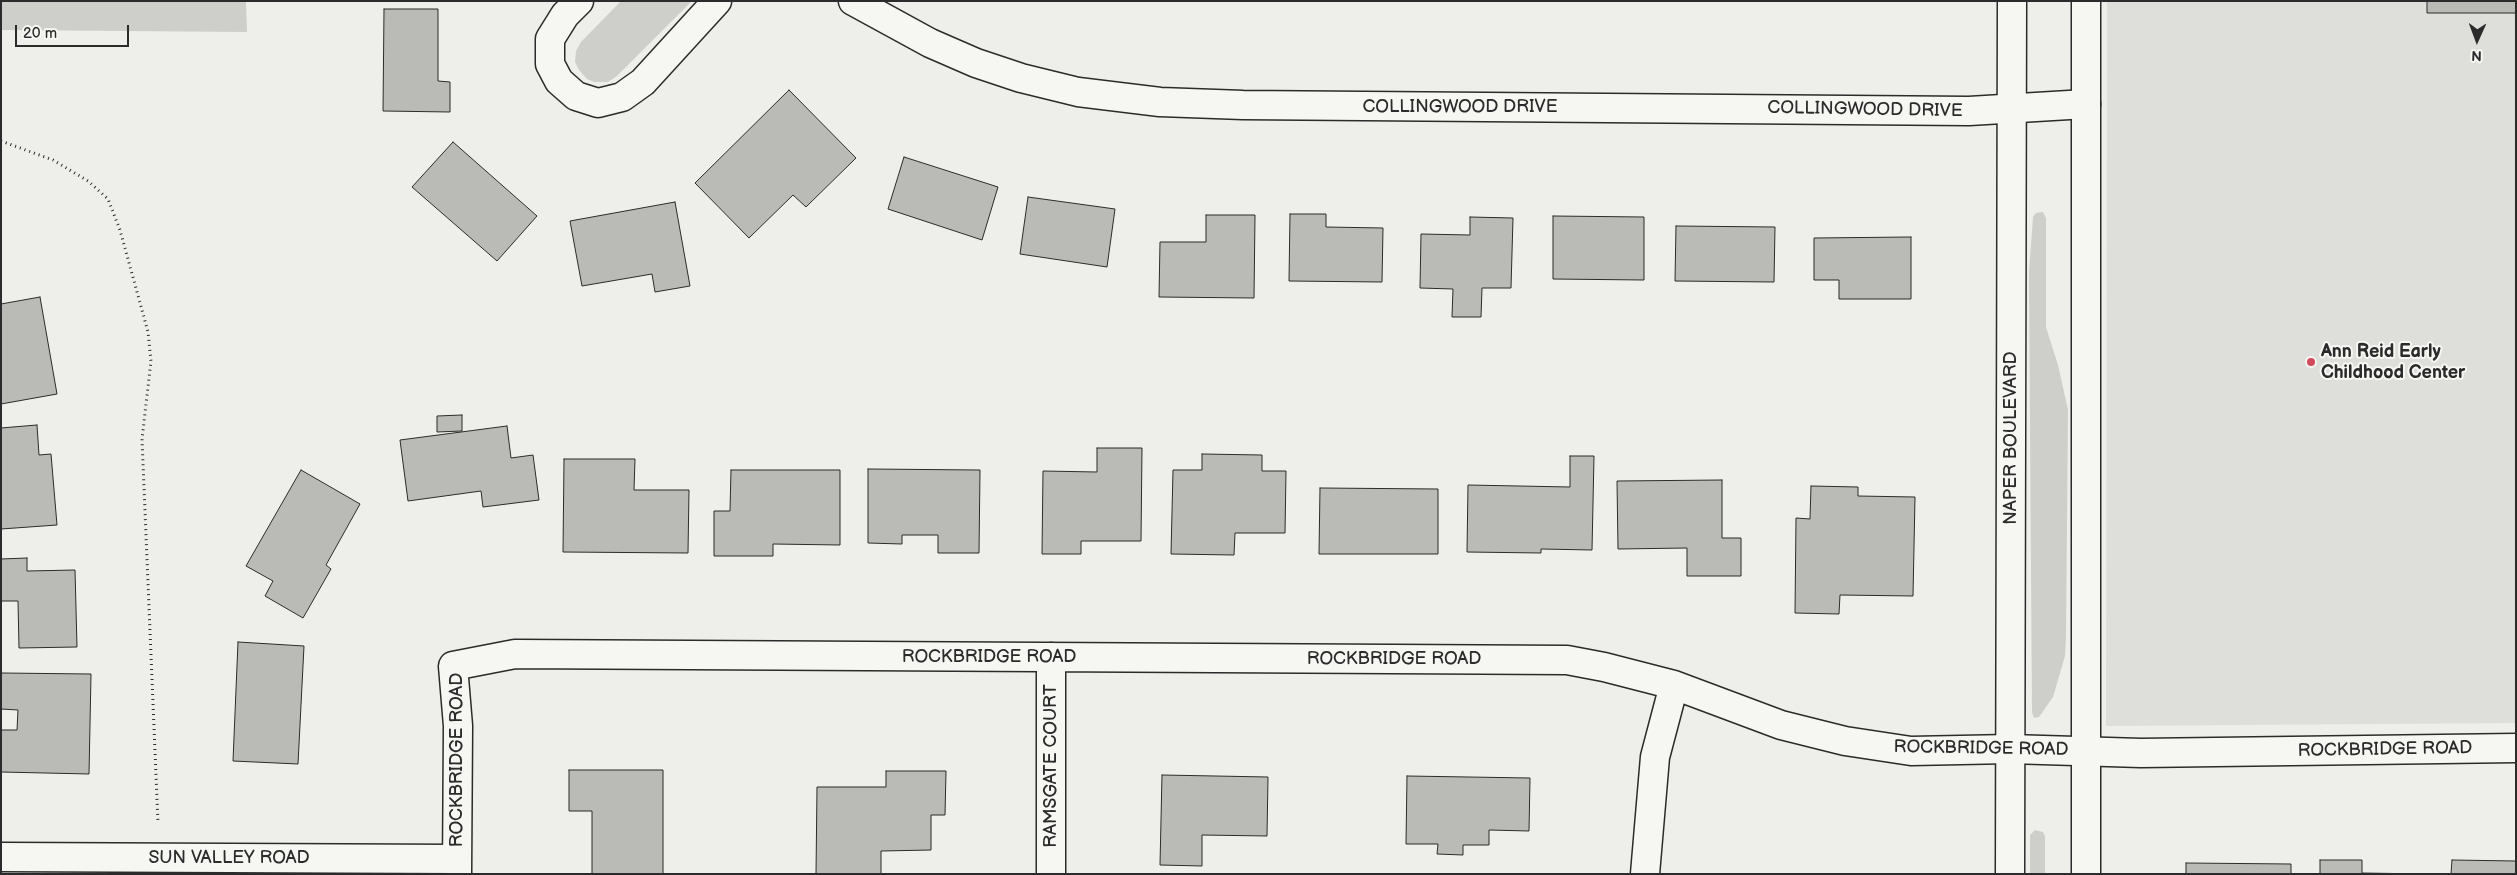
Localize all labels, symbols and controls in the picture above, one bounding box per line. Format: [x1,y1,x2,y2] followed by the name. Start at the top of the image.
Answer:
[18,15,131,47] scale bar
[2452,15,2502,65] north arrow
[23,24,57,43] text: 20 m
[2471,47,2482,64] text: N
[1362,96,1558,118] street label: COLLINGWOOD DRIVE
[1767,97,1963,123] street label: COLLINGWOOD DRIVE
[2321,341,2465,384] place label: Ann Reid Early Childhood Center
[2000,351,2022,525] street label: NAPER BOULEVARD
[2305,356,2317,368] marker: Ann Reid Early Childhood Center
[902,646,1076,668] street label: ROCKBRIDGE ROAD
[1307,648,1481,670] street label: ROCKBRIDGE ROAD
[446,673,468,847] street label: ROCKBRIDGE ROAD
[1040,684,1062,848] street label: RAMSGATE COURT
[1893,737,2069,761] street label: ROCKBRIDGE ROAD
[2297,738,2473,762] street label: ROCKBRIDGE ROAD
[148,847,310,869] street label: SUN VALLEY ROAD

